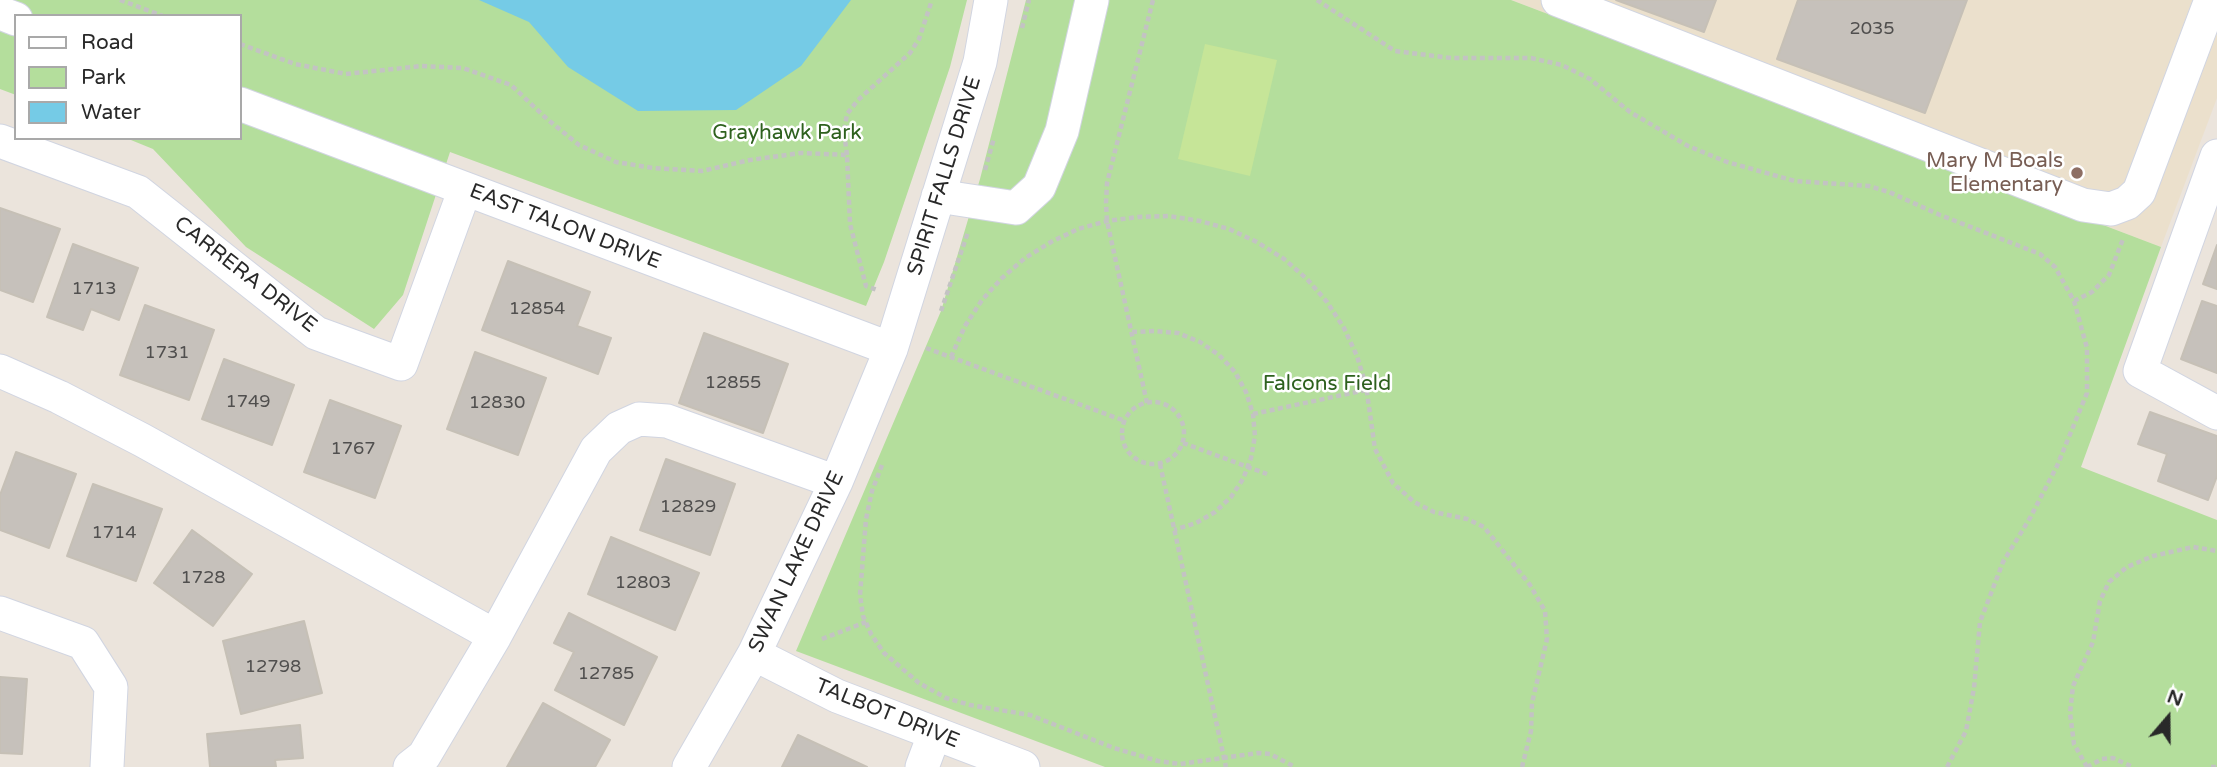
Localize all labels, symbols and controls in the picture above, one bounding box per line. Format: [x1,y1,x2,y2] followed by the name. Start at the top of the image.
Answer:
[14,14,242,140] legend
[1849,18,1895,40] house number: 2035
[81,30,134,55] text: Road
[81,65,126,90] text: Park
[903,73,987,279] street label: SPIRIT FALLS DRIVE
[81,100,141,125] text: Water
[712,120,862,146] park label: Grayhawk Park
[1926,148,2063,198] place label: Mary M Boals Elementary
[2069,165,2085,181] marker: Mary M Boals Elementary
[466,179,664,275] street label: EAST TALON DRIVE
[169,211,321,339] street label: CARRERA DRIVE
[71,278,117,300] house number: 1713
[509,298,565,320] house number: 12854
[144,342,190,364] house number: 1731
[1263,371,1391,397] park label: Falcons Field
[705,372,761,394] house number: 12855
[225,391,271,413] house number: 1749
[469,392,525,414] house number: 12830
[330,438,376,460] house number: 1767
[744,467,850,657] street label: SWAN LAKE DRIVE
[660,496,716,518] house number: 12829
[91,522,137,544] house number: 1714
[180,567,226,589] house number: 1728
[615,572,671,594] house number: 12803
[245,656,301,678] house number: 12798
[578,663,634,685] house number: 12785
[811,674,963,754] street label: TALBOT DRIVE
[2133,683,2203,753] north arrow
[2164,685,2186,711] text: N

